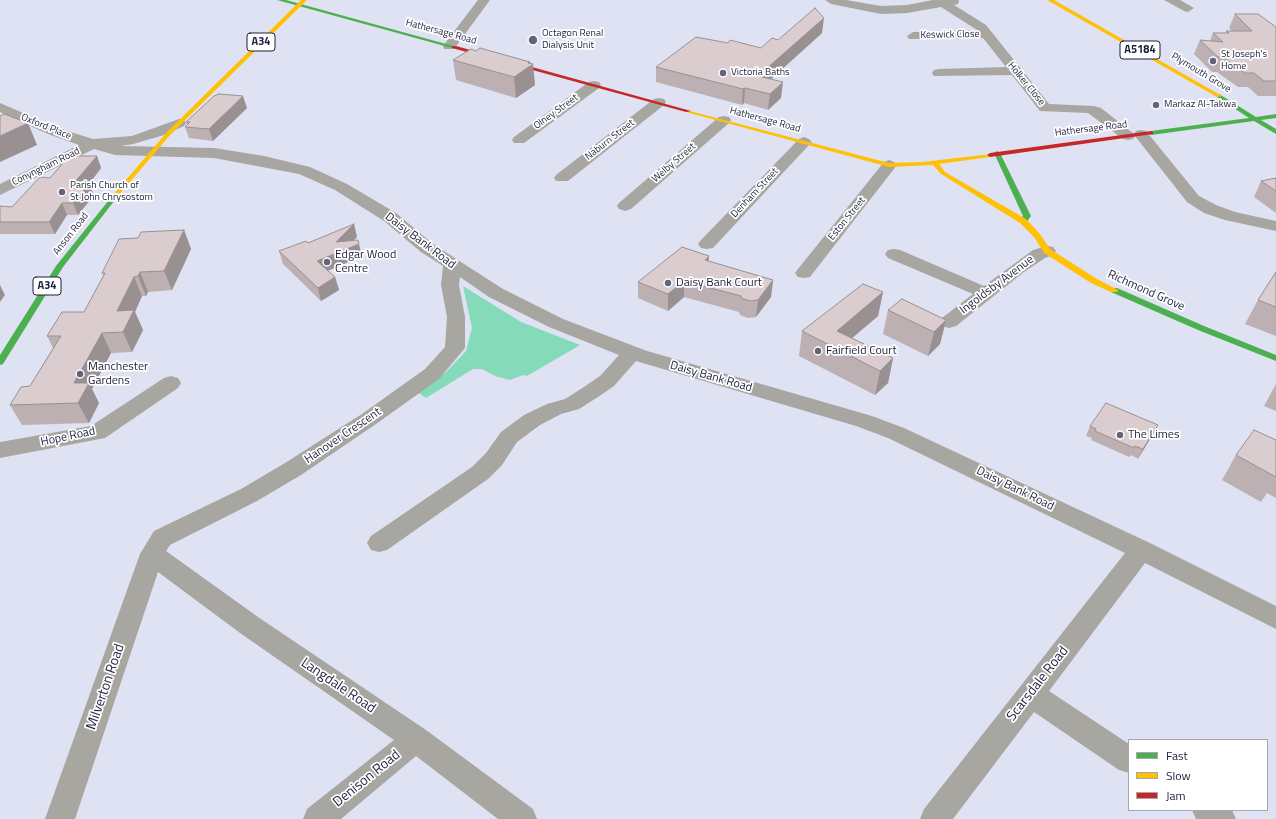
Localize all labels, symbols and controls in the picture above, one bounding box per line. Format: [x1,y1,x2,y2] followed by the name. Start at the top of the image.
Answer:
[404,17,478,47] street label: Hathersage Road
[542,28,603,52] place label: Octagon Renal Dialysis Unit
[920,28,980,42] street label: Keswick Close
[247,33,275,51] road number: A34
[527,34,539,46] marker: Octagon Renal Dialysis Unit
[1120,41,1160,59] road number: A5184
[1221,49,1267,72] place label: St Joseph's Home
[1169,50,1233,96] street label: Plymouth Grove
[1208,56,1218,66] marker: St Joseph's Home
[1005,60,1047,108] street label: Holker Close
[731,67,790,79] place label: Victoria Baths
[718,68,728,78] marker: Victoria Baths
[531,92,581,132] street label: Olney Street
[1164,99,1236,111] place label: Markaz Al-Takwa
[1151,100,1161,110] marker: Markaz Al-Takwa
[728,105,802,135] street label: Hathersage Road
[19,112,73,142] street label: Oxford Place
[583,117,637,163] street label: Naburn Street
[1054,119,1128,139] street label: Hathersage Road
[650,141,698,185] street label: Welby Street
[10,145,82,189] street label: Conyngham Road
[729,166,781,220] street label: Denham Street
[70,180,153,204] place label: Parish Church of St John Chrysostom
[57,187,67,197] marker: Parish Church of St John Chrysostom
[826,195,868,243] street label: Eston Street
[51,210,91,258] street label: Anson Road
[382,210,458,272] street label: Daisy Bank Road
[335,248,396,276] place label: Edgar Wood Centre
[957,253,1037,317] street label: Ingoldsby Avenue
[322,257,332,267] marker: Edgar Wood Centre
[1105,268,1187,314] street label: Richmond Grove
[676,276,762,290] place label: Daisy Bank Court
[33,277,61,295] road number: A34
[663,278,673,288] marker: Daisy Bank Court
[826,344,897,358] place label: Fairfield Court
[813,346,823,356] marker: Fairfield Court
[668,358,754,396] street label: Daisy Bank Road
[88,360,148,388] place label: Manchester Gardens
[75,369,85,379] marker: Manchester Gardens
[302,405,384,467] street label: Hanover Crescent
[39,424,97,450] street label: Hope Road
[1128,428,1180,442] place label: The Limes
[1115,430,1125,440] marker: The Limes
[974,464,1056,514] street label: Daisy Bank Road
[83,642,129,732] street label: Milverton Road
[1004,643,1072,725] street label: Scarsdale Road
[297,655,379,717] street label: Langdale Road
[1128,739,1268,811] legend
[1166,746,1188,765] text: Fast
[330,747,404,811] street label: Denison Road
[1166,766,1191,785] text: Slow
[1166,786,1186,805] text: Jam

